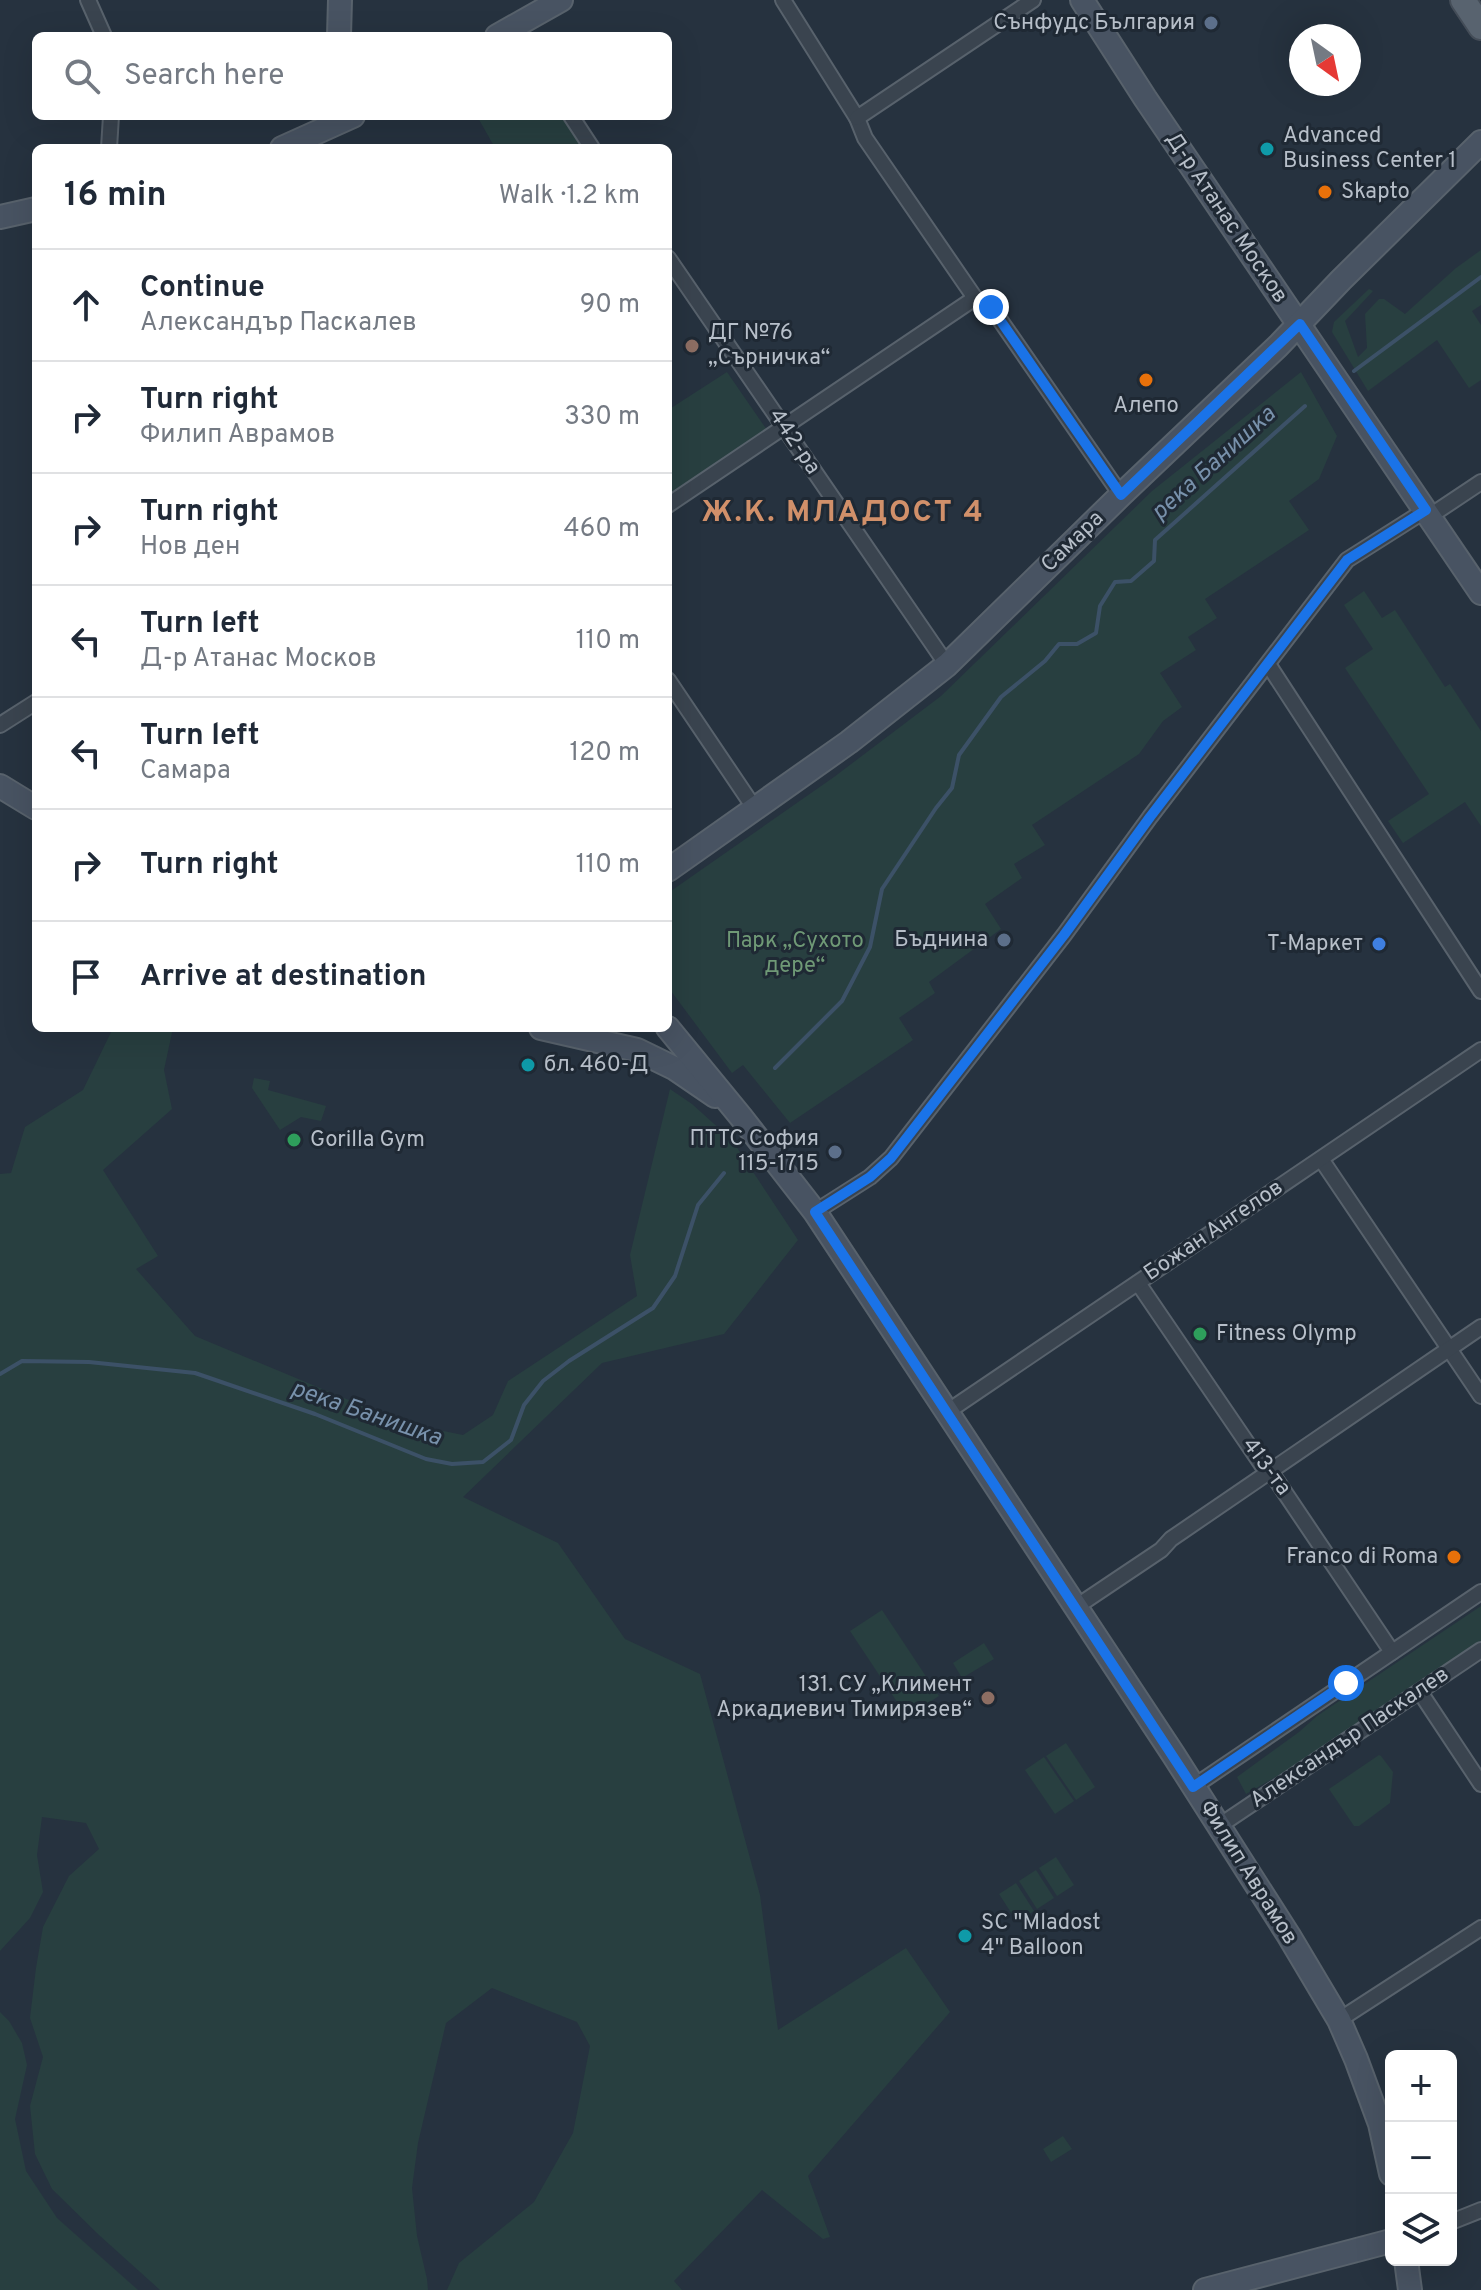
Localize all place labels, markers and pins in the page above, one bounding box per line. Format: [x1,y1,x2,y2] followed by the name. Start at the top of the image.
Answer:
[993,10,1195,37] place label: Сънфудс България
[1202,14,1220,32] marker: Сънфудс България
[1283,123,1456,175] place label: Advanced Business Center 1
[1258,140,1276,158] marker: Advanced Business Center 1
[1341,179,1410,206] place label: Skapto
[1316,183,1334,201] marker: Skapto
[708,320,830,372] place label: ДГ №76 „Сърничка“
[683,337,701,355] marker: ДГ №76 „Сърничка“
[1137,371,1155,389] marker: Алепо
[1113,393,1179,420] place label: Алепо
[894,927,988,954] place label: Бъднина
[995,931,1013,949] marker: Бъднина
[1267,931,1363,958] place label: Т-Маркет
[1370,935,1388,953] marker: Т-Маркет
[544,1052,649,1079] place label: бл. 460-Д
[519,1056,537,1074] marker: бл. 460-Д
[689,1126,819,1178] place label: ПТТС София 115-1715
[310,1127,425,1154] place label: Gorilla Gym
[285,1131,303,1149] marker: Gorilla Gym
[826,1143,844,1161] marker: ПТТС София 115-1715
[1216,1321,1357,1348] place label: Fitness Olymp
[1191,1325,1209,1343] marker: Fitness Olymp
[1286,1544,1438,1571] place label: Franco di Roma
[1445,1548,1463,1566] marker: Franco di Roma
[716,1672,972,1724] place label: 131. СУ „Климент Аркадиевич Тимирязев“
[979,1689,997,1707] marker: 131. СУ „Климент Аркадиевич Тимирязев“
[981,1910,1101,1962] place label: SC "Mladost 4" Balloon
[956,1927,974,1945] marker: SC "Mladost 4" Balloon

